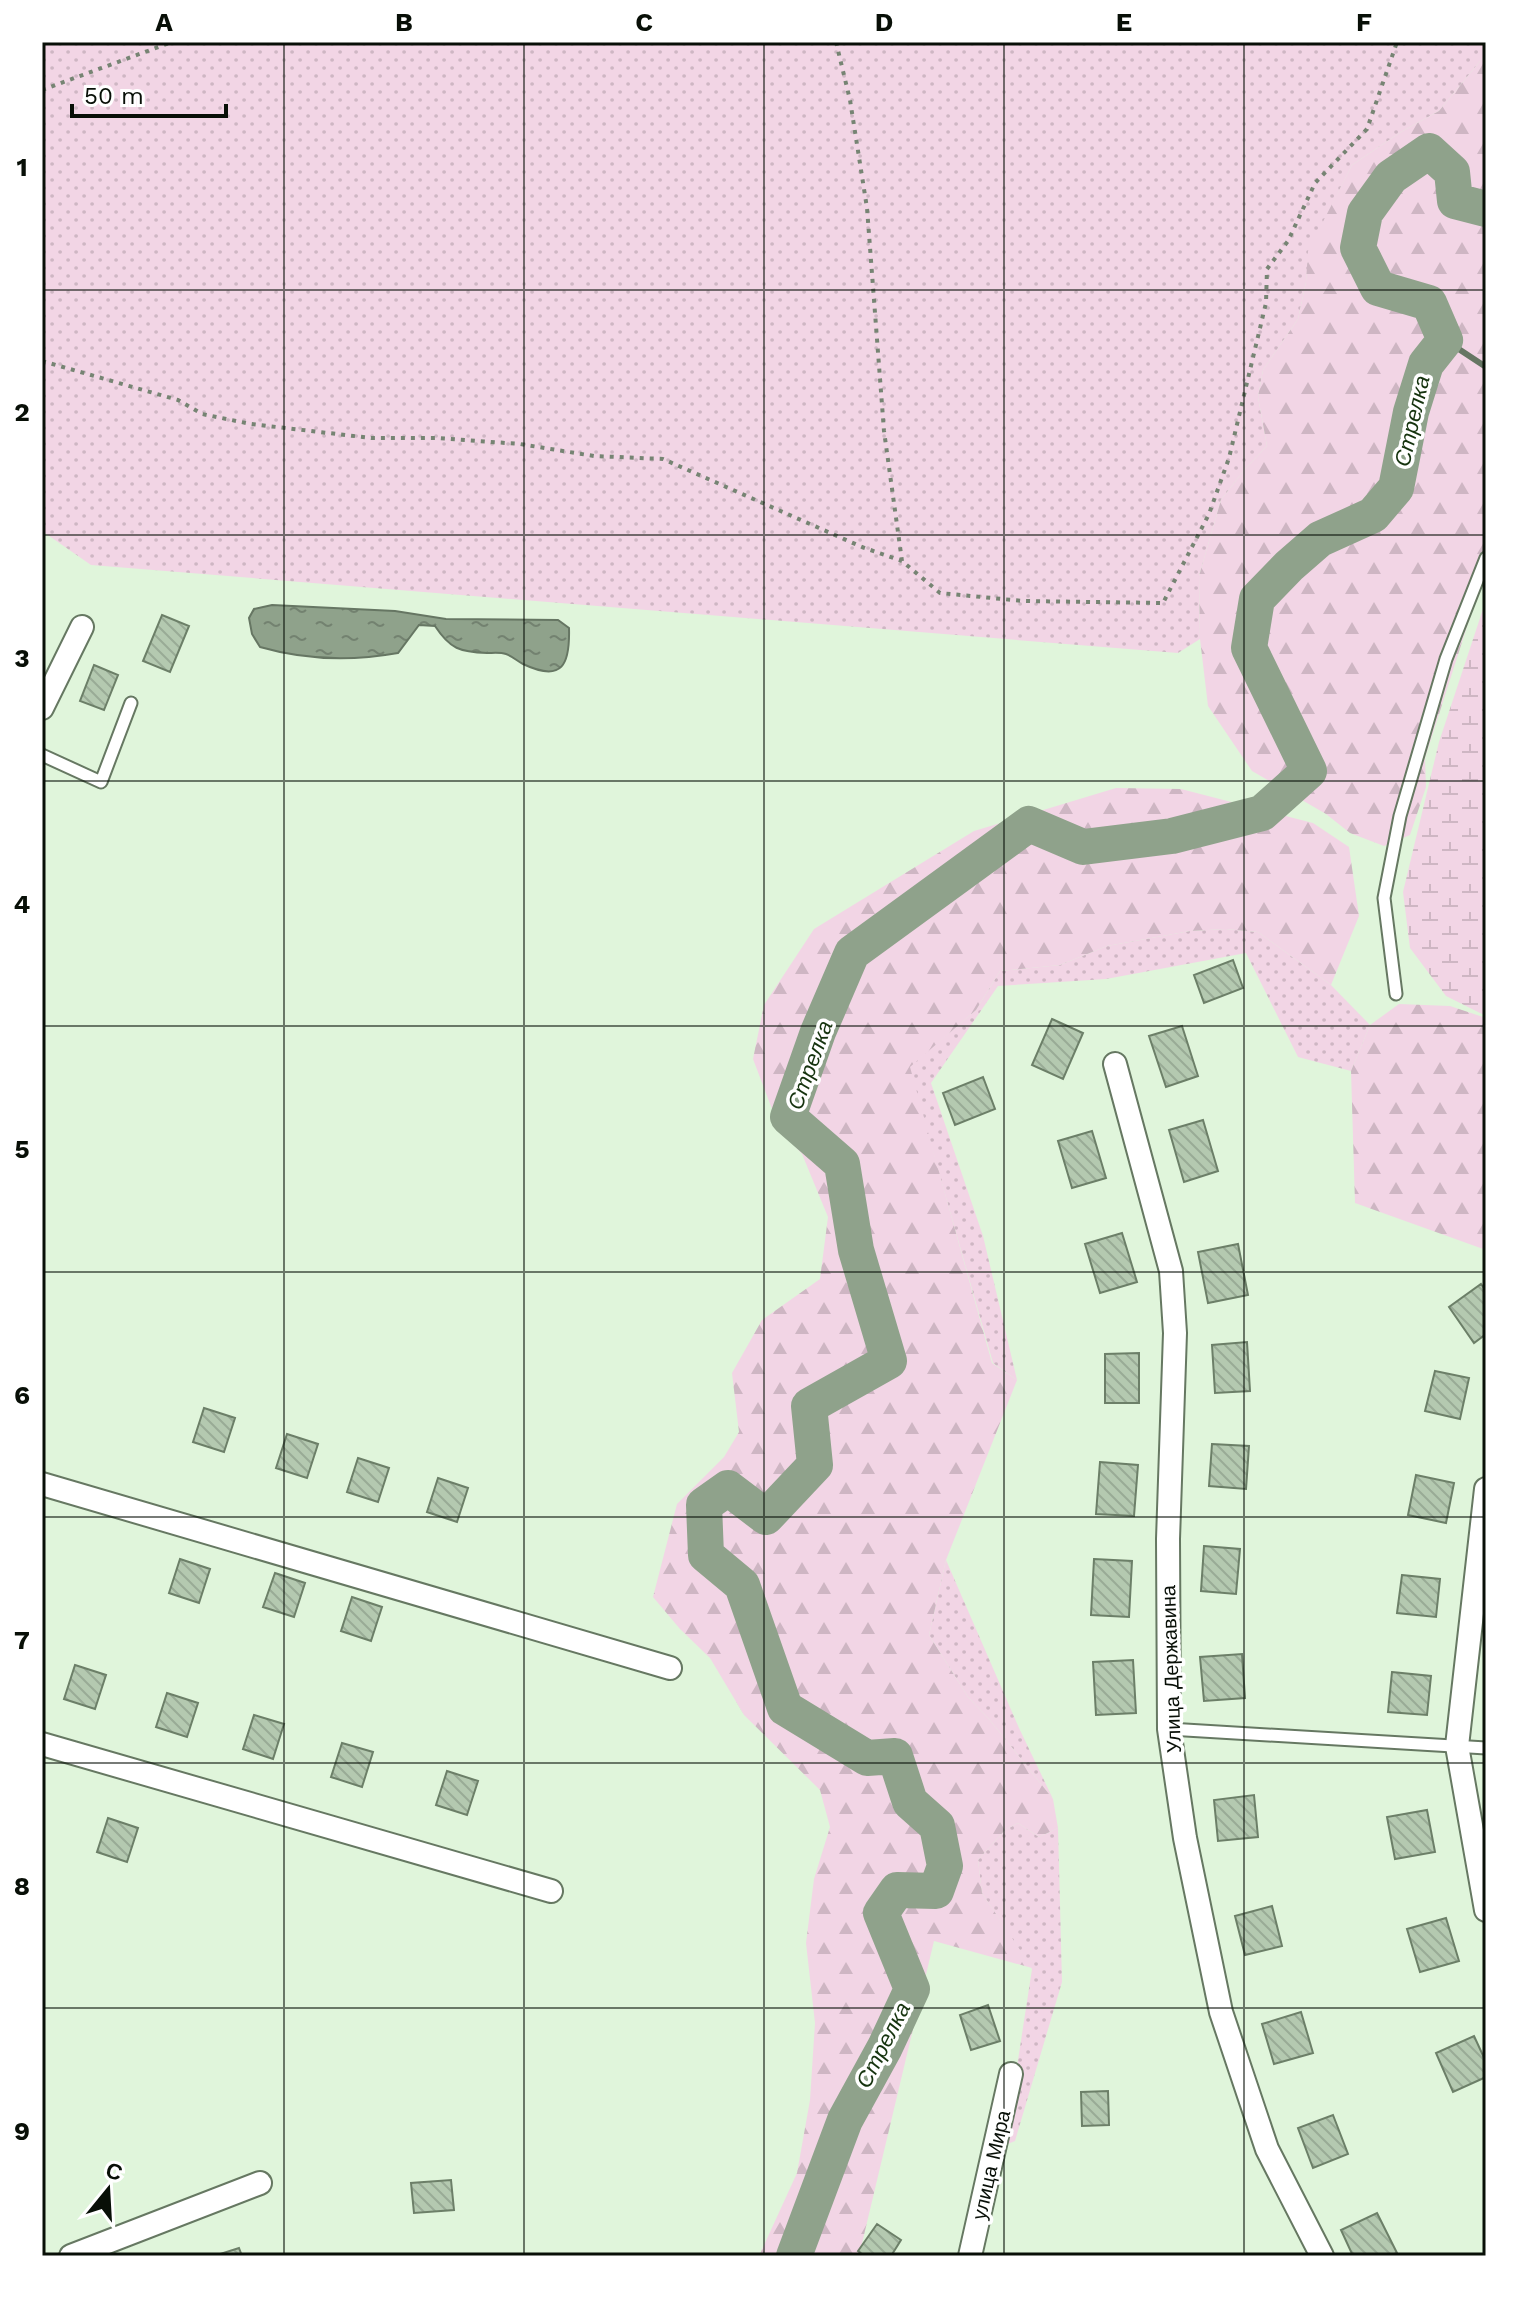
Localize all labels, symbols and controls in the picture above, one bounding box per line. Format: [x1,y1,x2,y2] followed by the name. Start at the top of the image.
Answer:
[155,7,173,37] text: A
[395,7,413,37] text: B
[635,7,653,37] text: C
[875,7,893,37] text: D
[1116,7,1132,37] text: E
[1356,7,1372,37] text: F
[72,68,226,118] scale bar
[84,82,144,110] text: 50 m
[16,152,28,182] text: 1
[1389,373,1435,469] water label: Стрелка
[14,397,30,427] text: 2
[14,643,30,673] text: 3
[14,889,31,919] text: 4
[782,1017,838,1113] water label: Стрелка
[14,1134,30,1164] text: 5
[14,1380,30,1410] text: 6
[1156,1584,1186,1753] street label: Улица Державина
[14,1625,30,1655] text: 7
[14,1871,30,1901] text: 8
[851,1998,915,2092] water label: Стрелка
[967,2107,1015,2222] street label: улица Мира
[14,2116,30,2146] text: 9
[68,2150,148,2230] north arrow
[103,2157,126,2186] text: С

